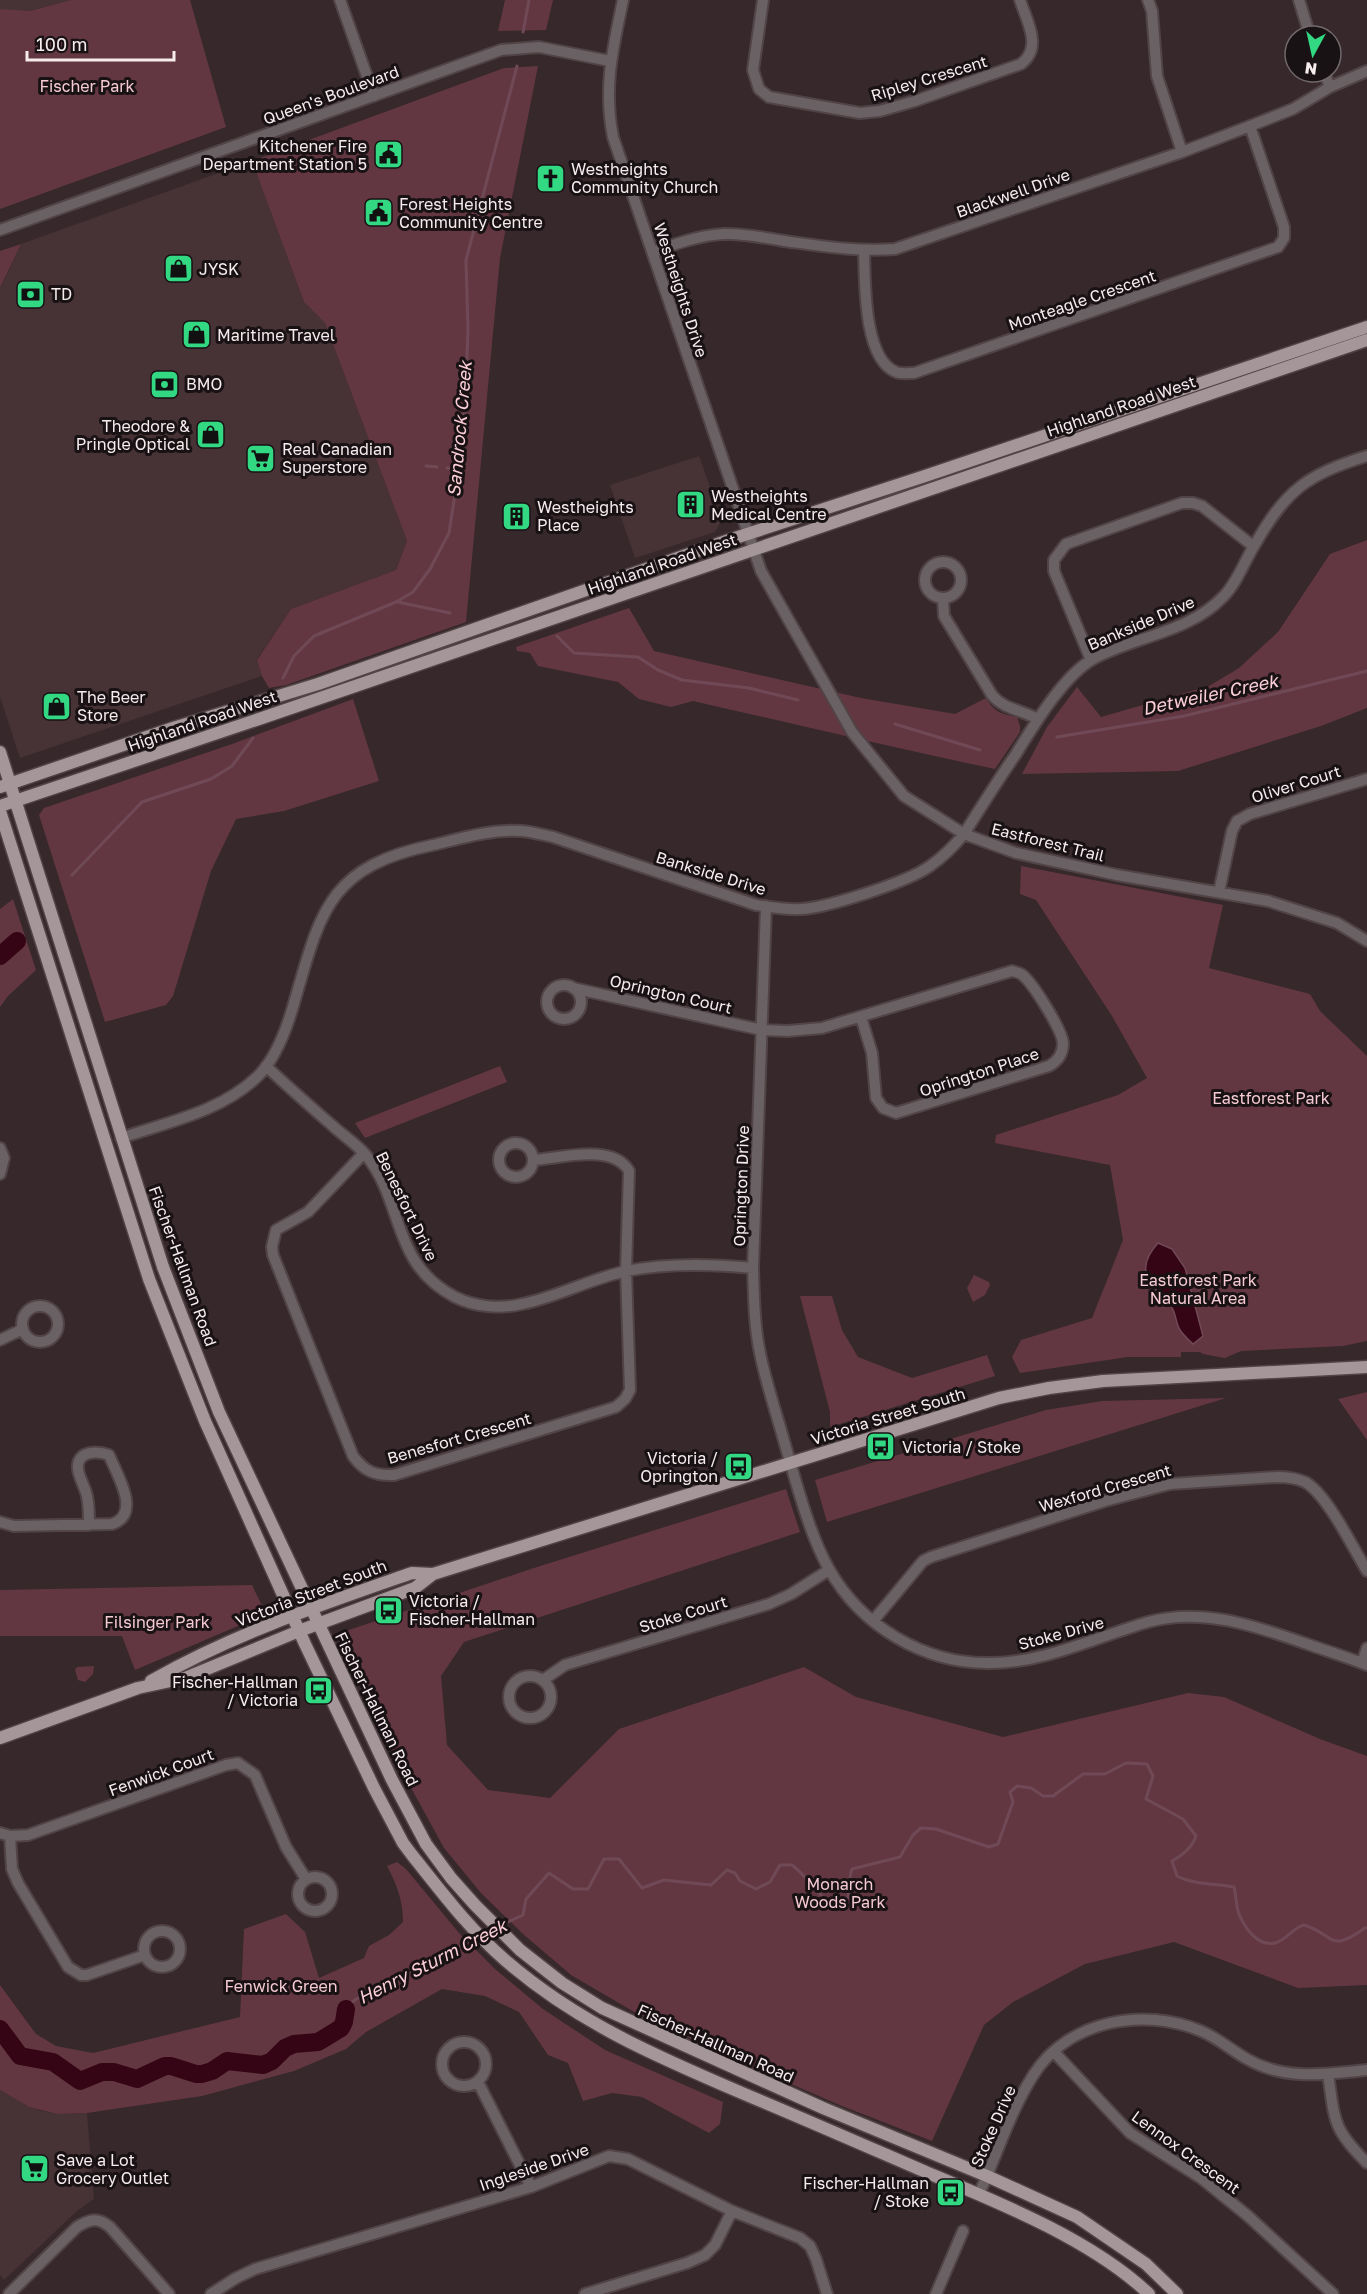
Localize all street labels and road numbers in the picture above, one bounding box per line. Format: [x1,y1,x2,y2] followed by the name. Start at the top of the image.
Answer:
[868,51,990,105] street label: Ripley Crescent
[260,61,402,129] street label: Queen's Boulevard
[954,164,1072,222] street label: Blackwell Drive
[650,220,712,360] street label: Westheights Drive
[1006,265,1158,335] street label: Monteagle Crescent
[1044,371,1198,441] street label: Highland Road West
[585,529,739,599] street label: Highland Road West
[1085,591,1197,655] street label: Bankside Drive
[125,686,279,756] street label: Highland Road West
[1249,761,1343,807] street label: Oliver Court
[989,818,1107,866] street label: Eastforest Trail
[653,847,769,899] street label: Bankside Drive
[608,970,734,1018] street label: Oprington Court
[917,1043,1041,1101] street label: Oprington Place
[729,1125,753,1247] street label: Oprington Drive
[372,1148,442,1264] street label: Benesfort Drive
[145,1183,221,1349] street label: Fischer-Hallman Road
[808,1383,968,1449] street label: Victoria Street South
[385,1408,533,1468] street label: Benesfort Crescent
[1037,1460,1173,1516] street label: Wexford Crescent
[233,1555,389,1631] street label: Victoria Street South
[637,1591,729,1637] street label: Stoke Court
[1016,1612,1106,1654] street label: Stoke Drive
[331,1629,423,1789] street label: Fischer-Hallman Road
[106,1744,216,1800] street label: Fenwick Court
[635,1999,797,2087] street label: Fischer-Hallman Road
[966,2082,1020,2170] street label: Stoke Drive
[1128,2106,1244,2198] street label: Lennox Crescent
[477,2139,591,2195] street label: Ingleside Drive

